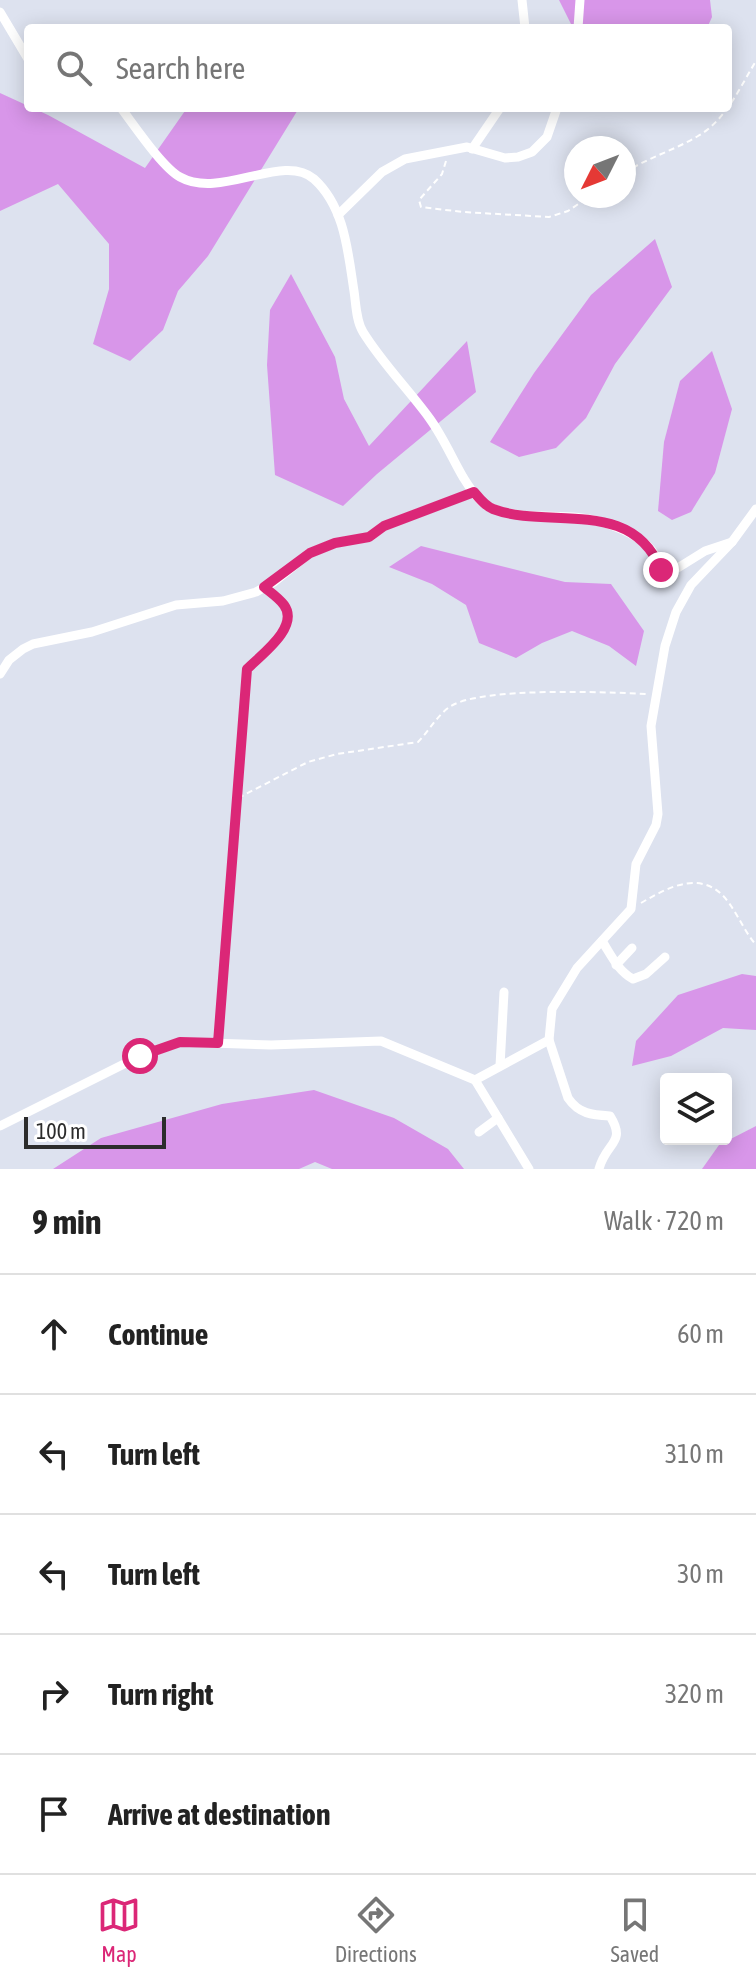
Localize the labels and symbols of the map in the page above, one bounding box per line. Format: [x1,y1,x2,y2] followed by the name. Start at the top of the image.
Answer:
[564,136,636,208] north arrow
[643,552,679,588] route end
[122,1038,158,1074] route start
[24,1113,166,1149] scale bar

